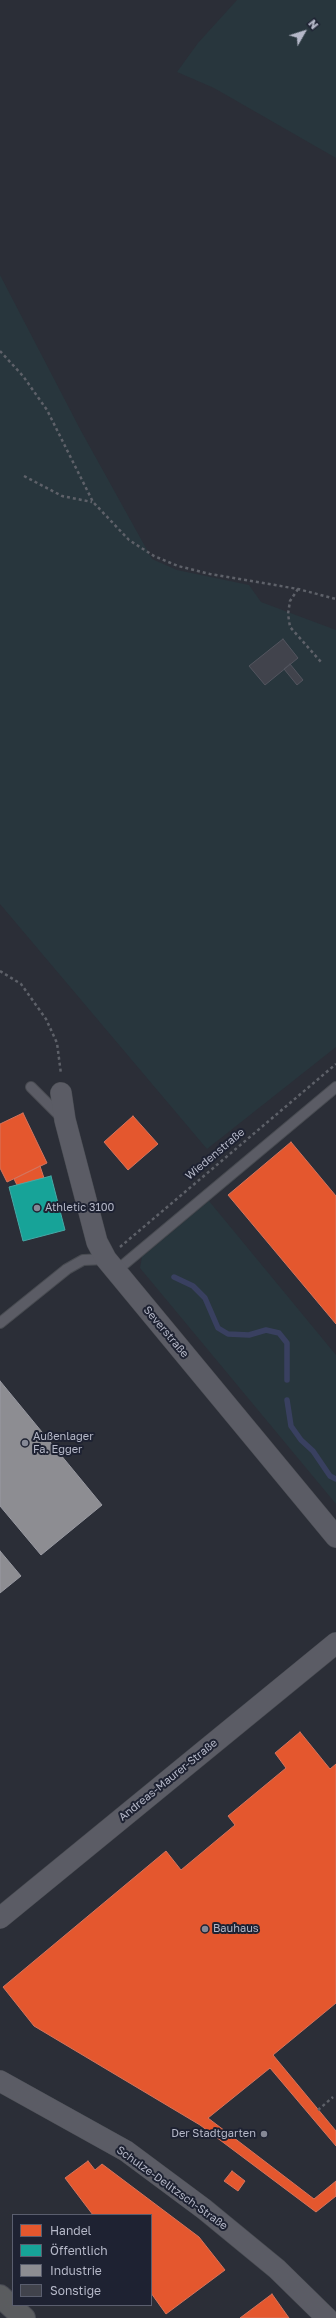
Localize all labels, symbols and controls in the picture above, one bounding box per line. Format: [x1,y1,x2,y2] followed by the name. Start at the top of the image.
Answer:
[284,12,324,52] north arrow
[306,17,321,31] text: N
[183,1125,247,1183] street label: Wiedenstraße
[45,1201,114,1215] place label: Athletic 3100
[32,1203,42,1213] marker: Athletic 3100
[141,1304,191,1360] street label: Severstraße
[33,1430,93,1456] place label: Außenlager Fa. Egger
[20,1438,30,1448] marker: Außenlager Fa. Egger
[116,1736,220,1824] street label: Andreas-Maurer-Straße
[213,1922,259,1936] place label: Bauhaus
[200,1924,210,1934] marker: Bauhaus
[171,2127,256,2141] place label: Der Stadtgarten
[259,2129,269,2139] marker: Der Stadtgarten
[114,2143,230,2233] street label: Schulze-Delitzsch-Straße
[12,2214,152,2306] legend
[50,2223,91,2238] text: Handel
[50,2243,108,2258] text: Öffentlich
[50,2263,102,2278] text: Industrie
[50,2283,101,2298] text: Sonstige

